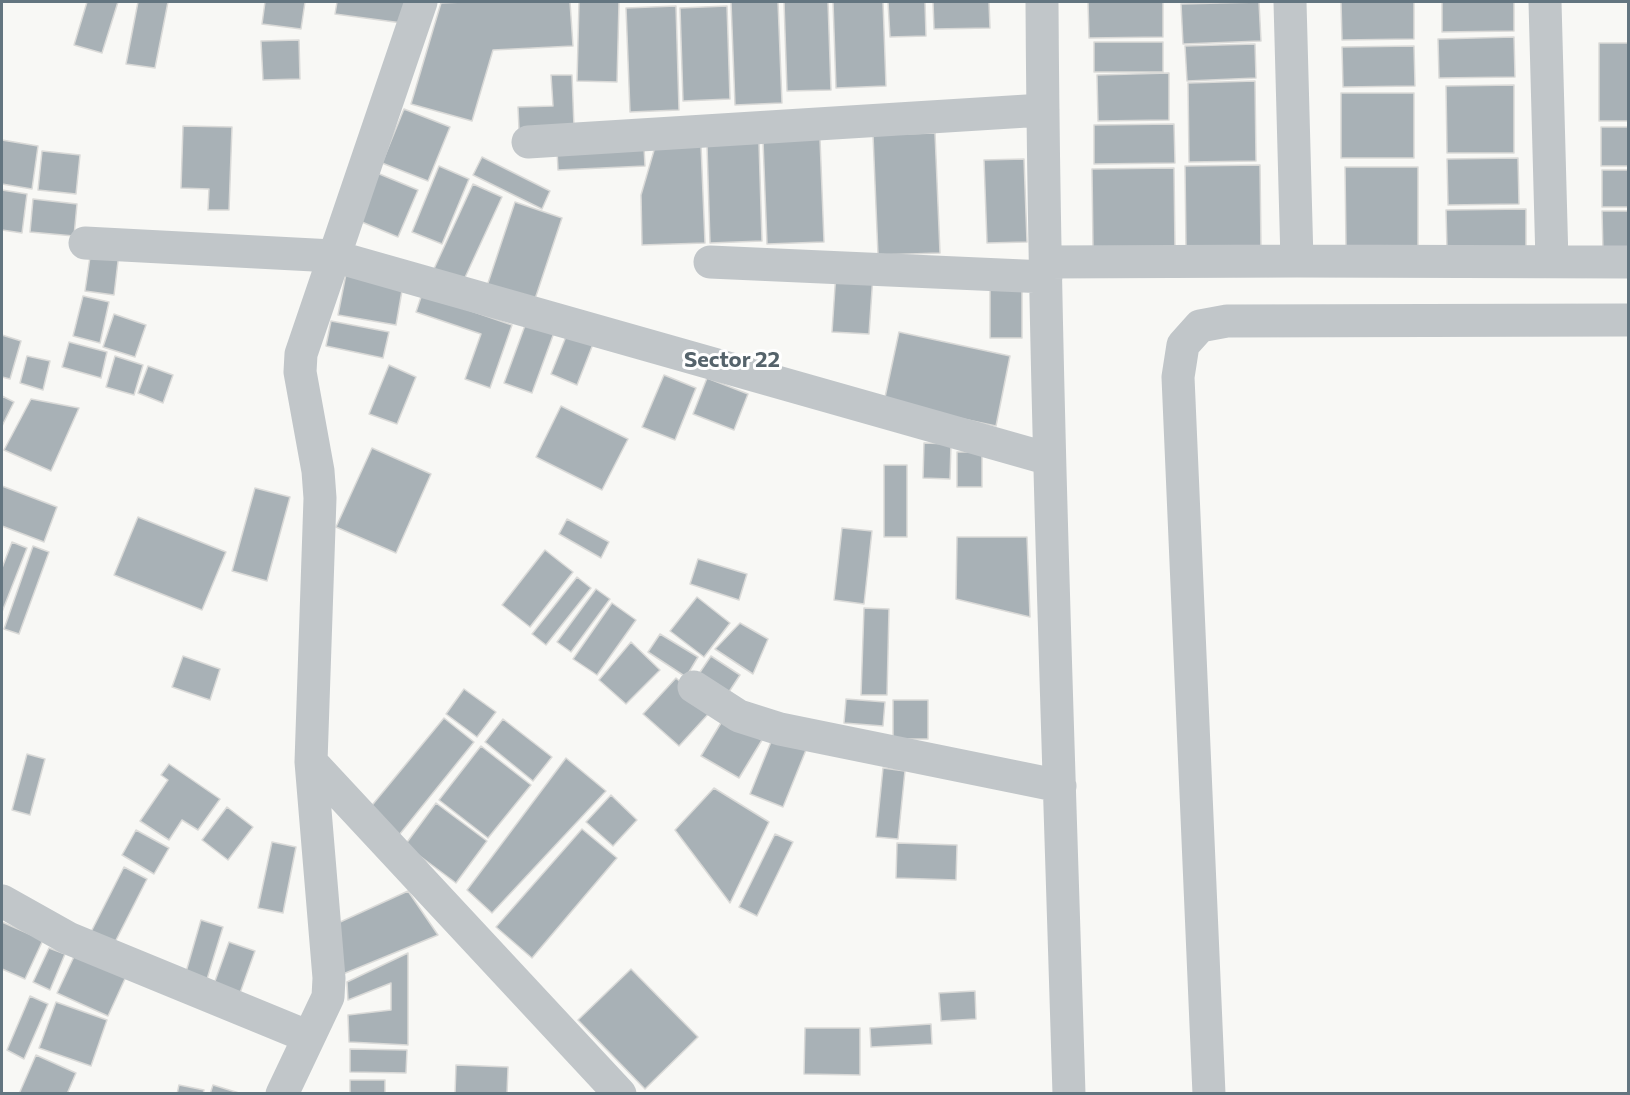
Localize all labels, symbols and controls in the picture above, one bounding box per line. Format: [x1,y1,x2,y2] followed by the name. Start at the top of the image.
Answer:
[684,347,780,373] district label: Sector 22

